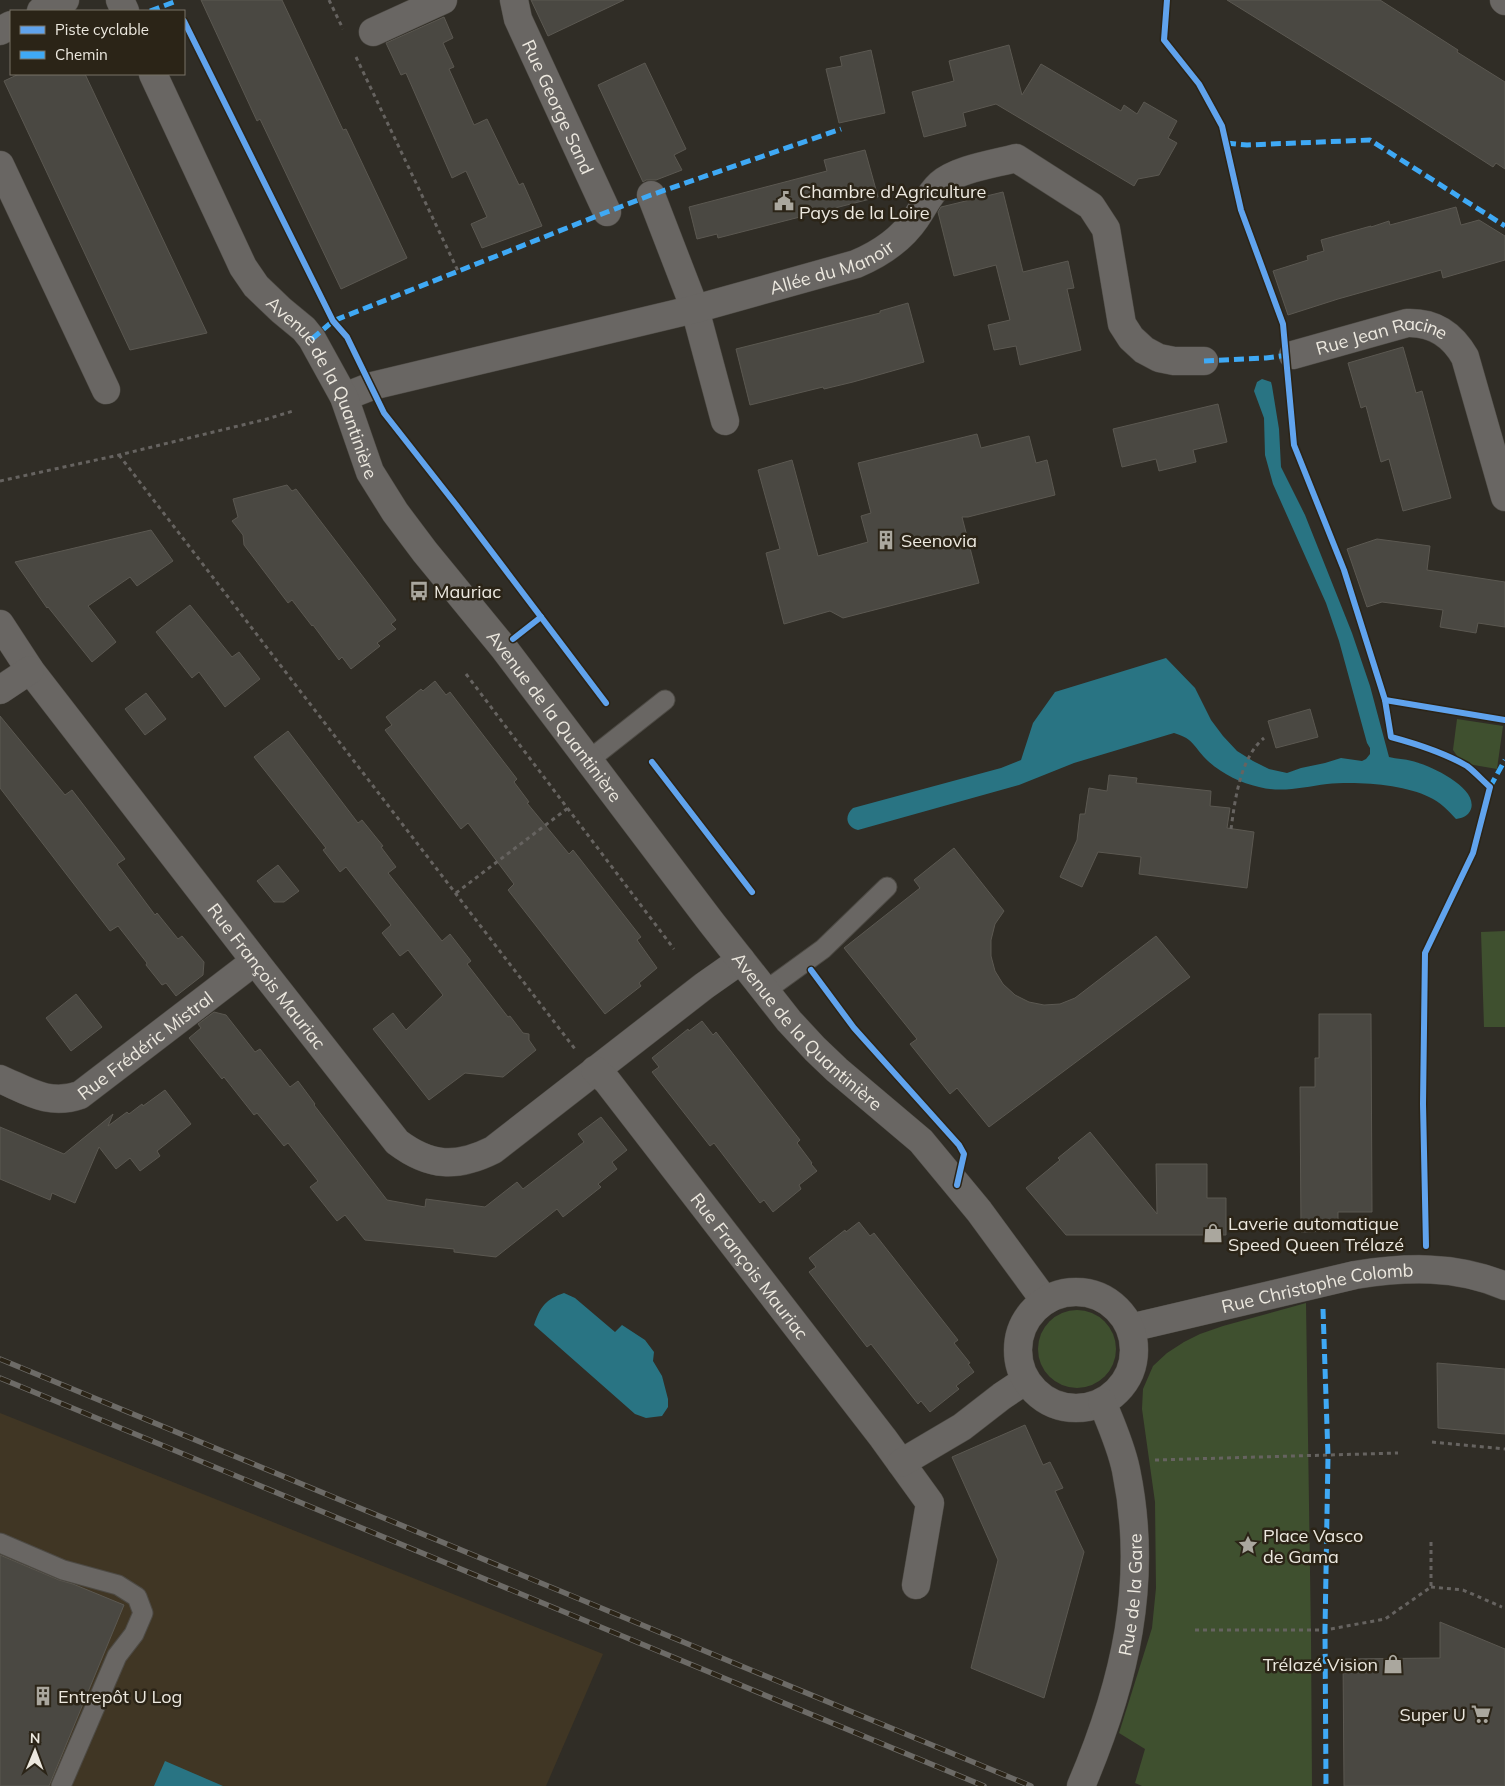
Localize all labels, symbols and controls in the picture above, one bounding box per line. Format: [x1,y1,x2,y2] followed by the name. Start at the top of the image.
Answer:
[10,10,185,75] legend
[55,20,149,39] text: Piste cyclable
[517,36,599,178] street label: Rue George Sand
[55,45,108,64] text: Chemin
[799,180,986,224] place label: Chambre d'Agriculture Pays de la Loire
[773,190,795,212] public building icon: Chambre d'Agriculture Pays de la Loire
[767,234,899,299] street label: Allée du Manoir
[262,291,383,483] street label: Avenue de la Quantinière
[1313,311,1452,360] street label: Rue Jean Racine
[875,529,897,551] building icon: Seenovia
[901,529,977,552] place label: Seenovia
[408,580,430,602] bus stop icon: Mauriac
[434,580,501,603] place label: Mauriac
[482,625,627,806] street label: Avenue de la Quantinière
[203,898,331,1054] street label: Rue François Mauriac
[728,947,888,1115] street label: Avenue de la Quantinière
[72,986,217,1105] street label: Rue Frédéric Mistral
[686,1188,814,1344] street label: Rue François Mauriac
[1228,1212,1404,1256] place label: Laverie automatique Speed Queen Trélazé
[1202,1222,1224,1244] shop icon: Laverie automatique Speed Queen Trélazé
[1219,1258,1414,1318] street label: Rue Christophe Colomb
[1263,1524,1363,1568] place label: Place Vasco de Gama
[1113,1533,1146,1658] street label: Rue de la Gare
[1237,1534,1259,1556] place icon: Place Vasco de Gama
[1263,1653,1378,1676] place label: Trélazé Vision
[1382,1653,1404,1675] shop icon: Trélazé Vision
[32,1685,54,1707] building icon: Entrepôt U Log
[58,1685,182,1708] place label: Entrepôt U Log
[1399,1703,1466,1726] place label: Super U
[1470,1703,1492,1725] supermarket icon: Super U
[10,1726,60,1776] north arrow
[30,1729,41,1747] text: N

